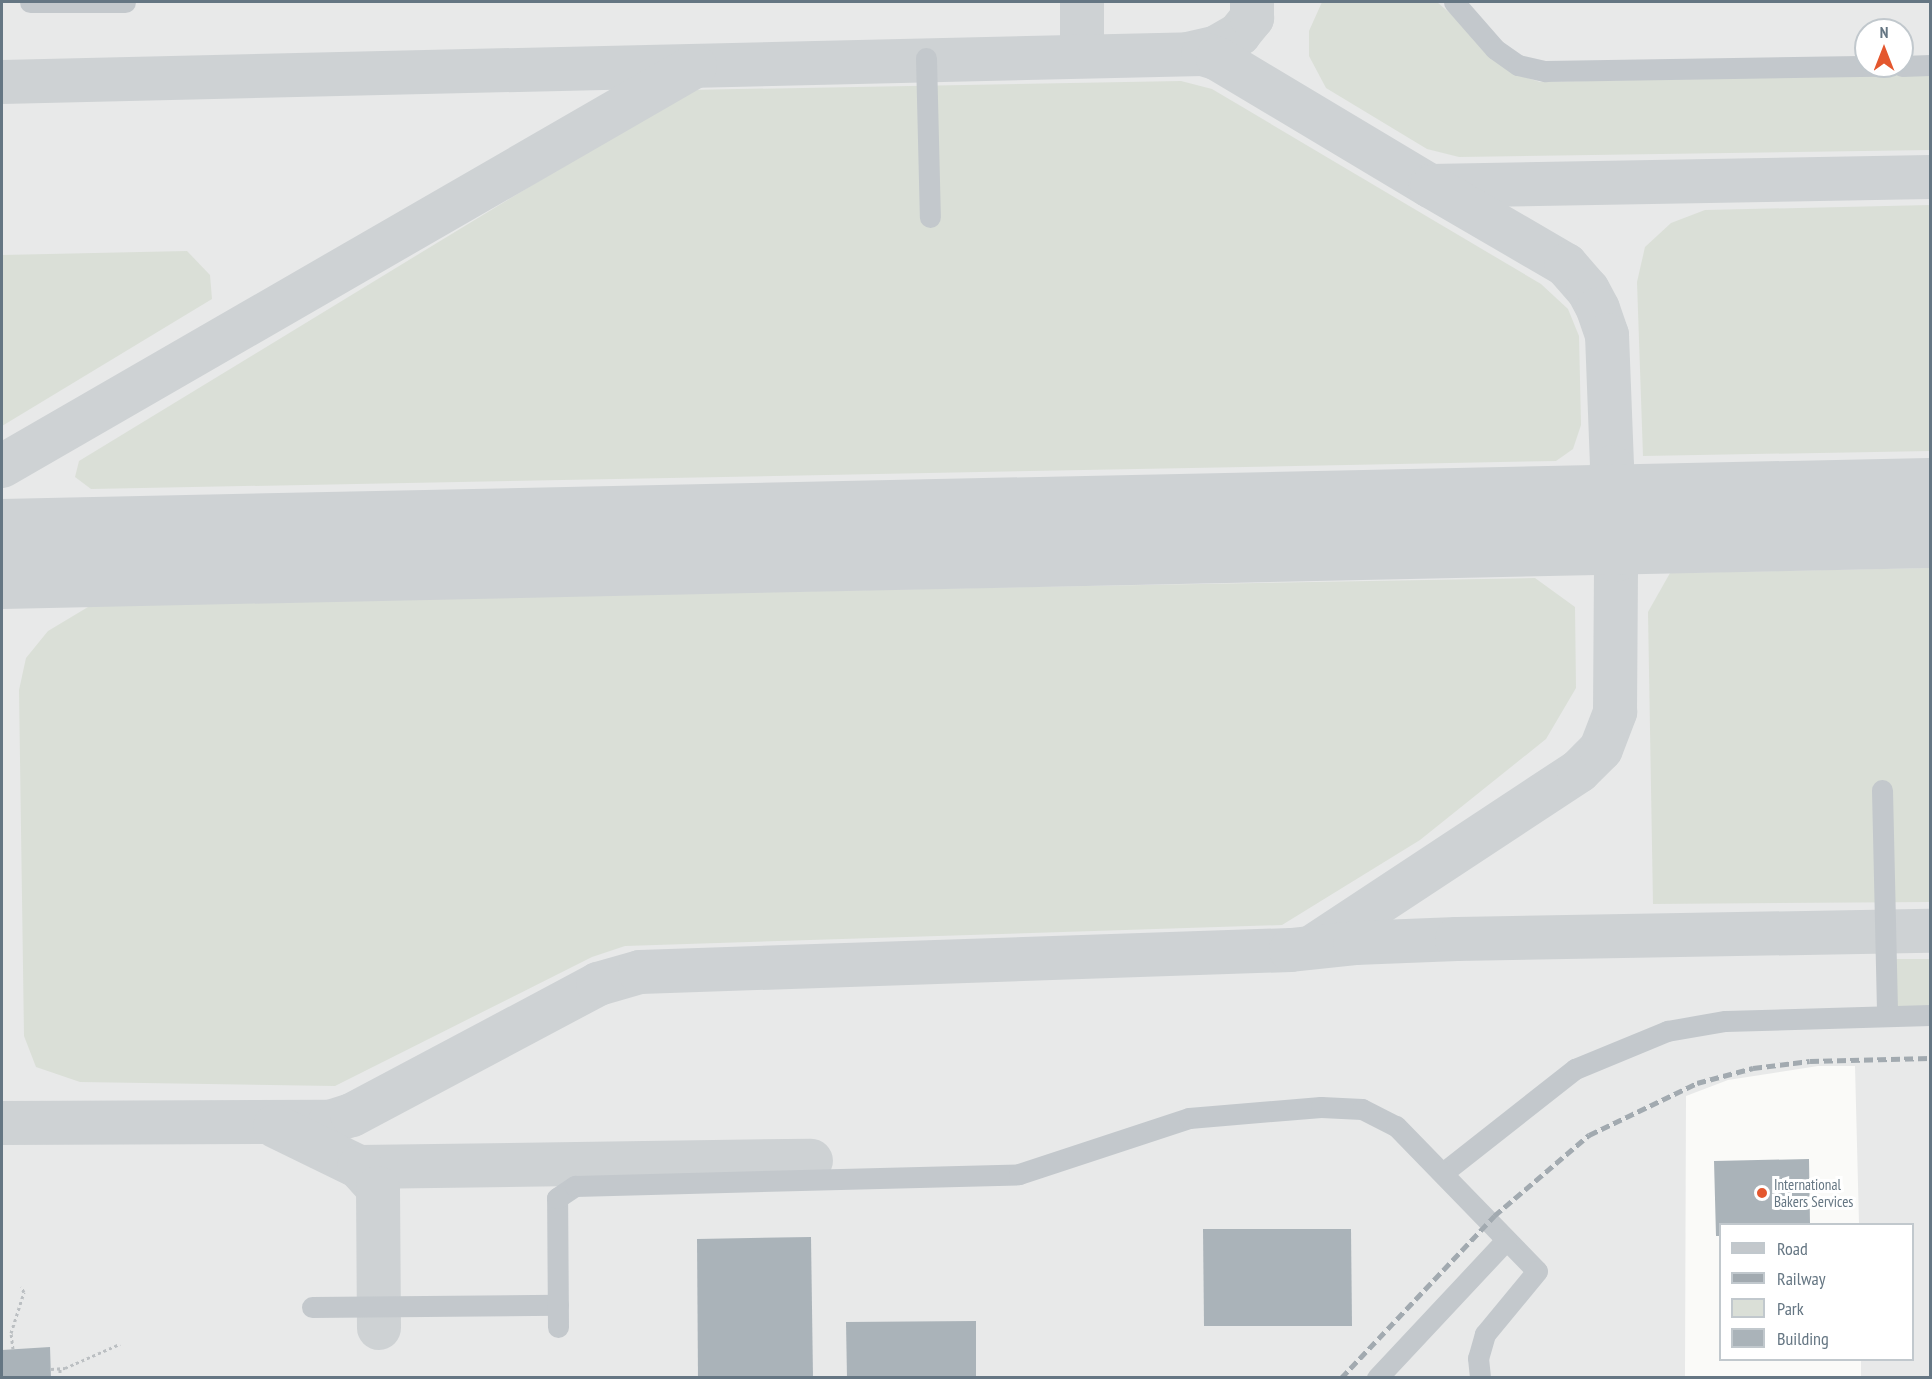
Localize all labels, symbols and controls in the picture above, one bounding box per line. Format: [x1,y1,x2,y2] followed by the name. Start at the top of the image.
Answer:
[1854,18,1914,78] north arrow
[1880,22,1888,42] text: N
[1774,1175,1853,1210] place label: International Bakers Services
[1755,1186,1769,1200] marker: International Bakers Services
[1719,1223,1914,1361] legend
[1777,1237,1808,1260] text: Road
[1777,1267,1826,1290] text: Railway
[1777,1297,1804,1320] text: Park
[1777,1327,1829,1350] text: Building

